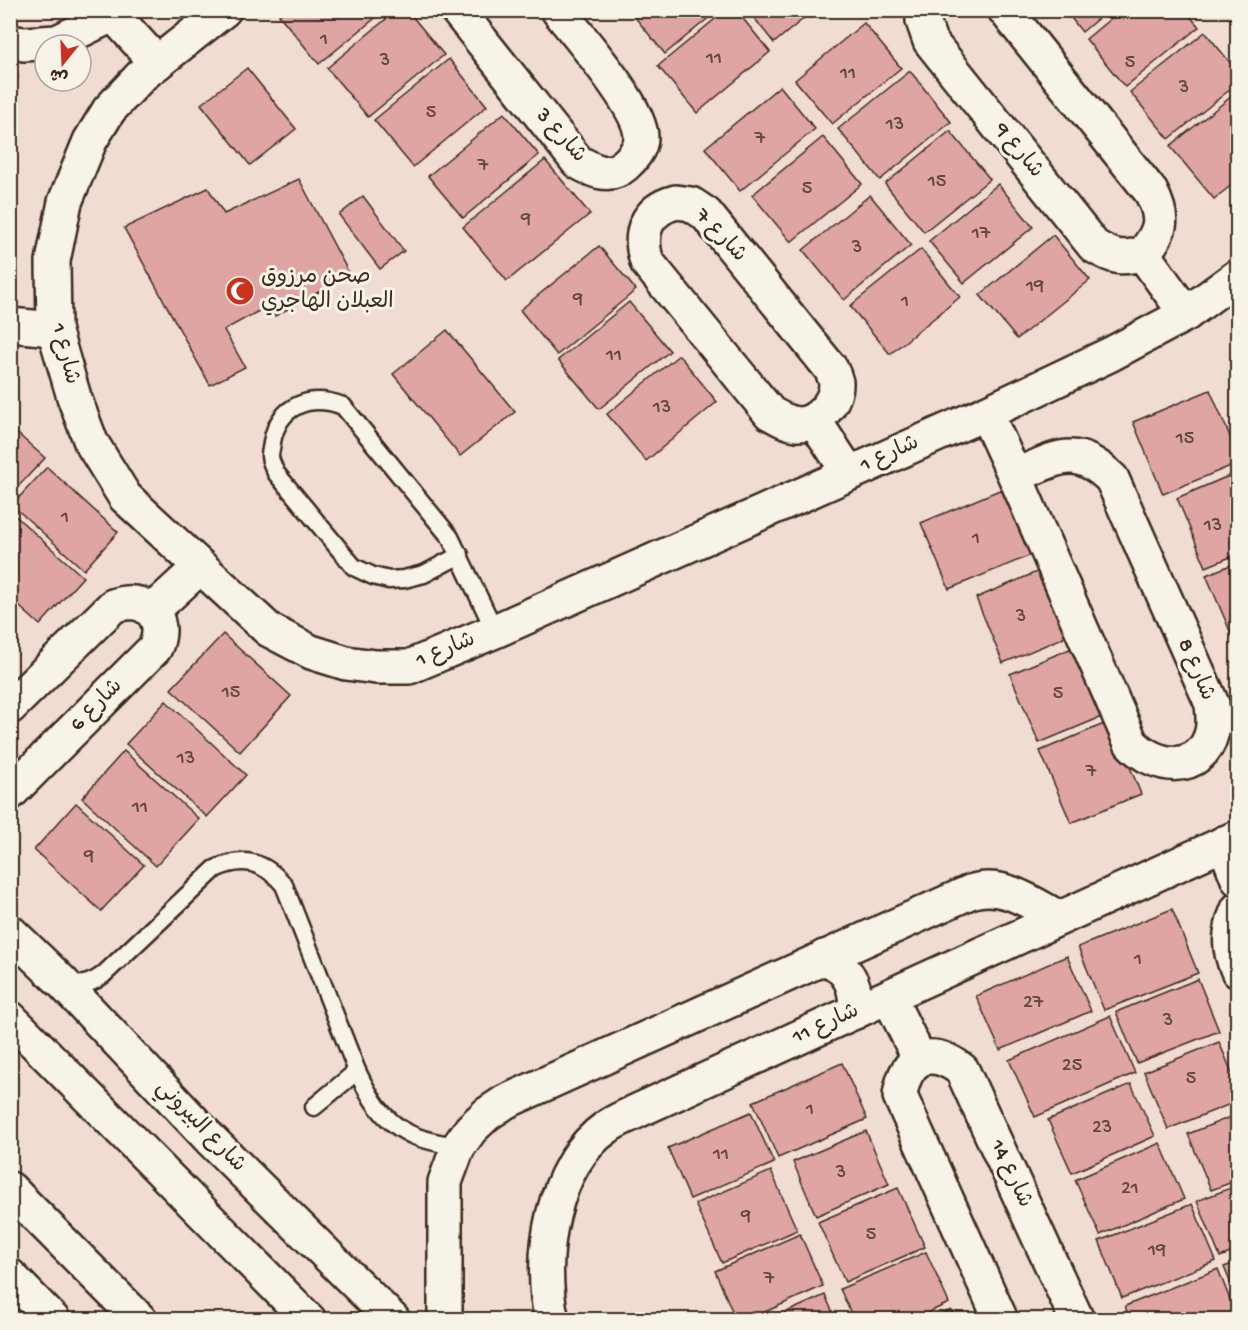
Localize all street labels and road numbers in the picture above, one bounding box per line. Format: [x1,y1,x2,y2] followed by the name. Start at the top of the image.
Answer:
[528,102,591,169] street label: شارع 3
[987,117,1048,184] street label: شارع 9
[688,203,751,268] street label: شارع 7
[44,320,84,387] street label: شارع 1
[856,431,923,480] street label: شارع 1
[412,627,479,675] street label: شارع 1
[1170,635,1220,705] street label: شارع 8
[65,674,129,738] street label: شارع 6
[788,999,864,1052] street label: شارع 11
[147,1075,250,1181] street label: شارع البيروني
[983,1135,1037,1212] street label: شارع 14

